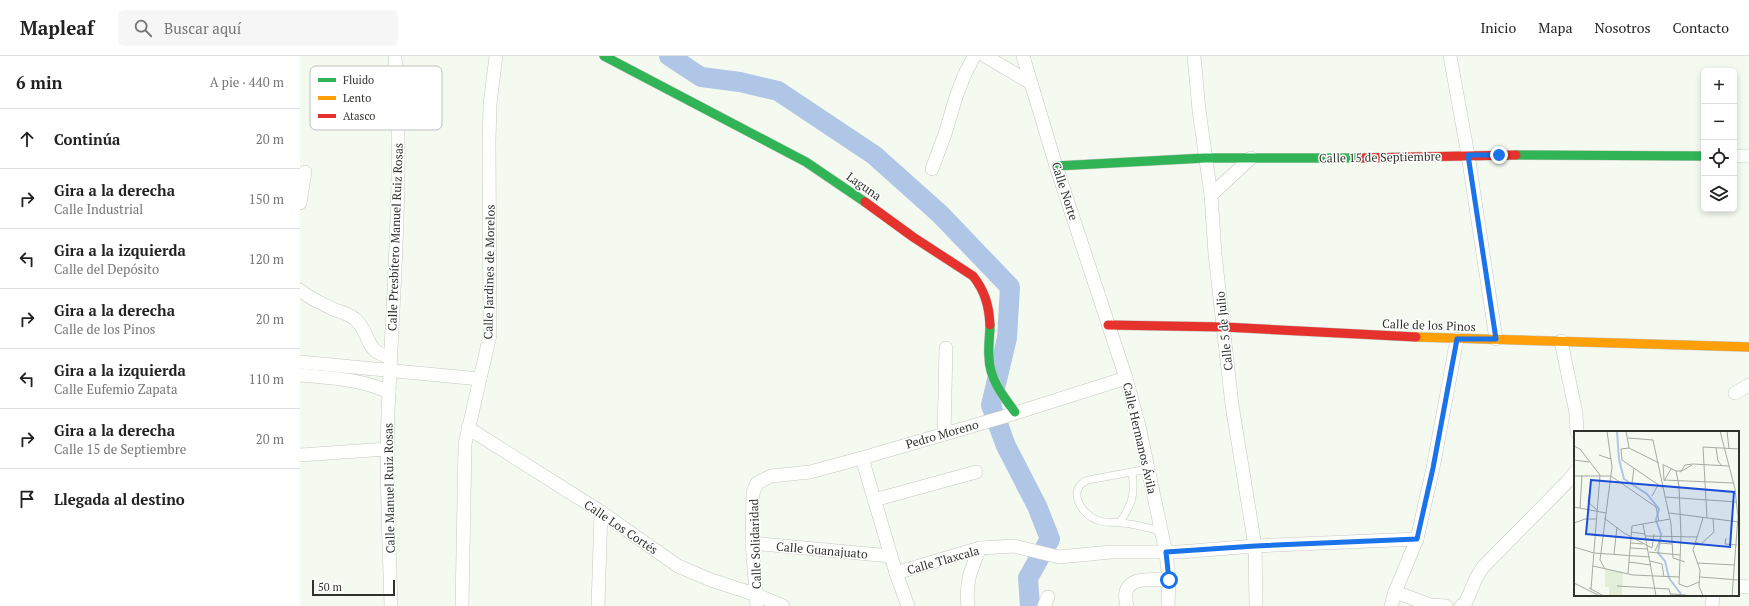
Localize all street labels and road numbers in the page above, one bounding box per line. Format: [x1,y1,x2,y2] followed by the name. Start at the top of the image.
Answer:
[384,143,406,331] street label: Calle Presbítero Manuel Ruiz Rosas
[1319,148,1441,166] street label: Calle 15 de Septiembre
[1049,160,1081,222] street label: Calle Norte
[844,169,884,203] street label: Laguna
[480,204,498,340] street label: Calle Jardines de Morelos
[1212,290,1236,371] street label: Calle 5 de Julio
[1382,316,1476,334] street label: Calle de los Pinos
[1120,381,1160,495] street label: Calle Hermanos Ávila
[904,416,981,452] street label: Pedro Moreno
[380,423,398,553] street label: Calle Manuel Ruiz Rosas
[581,497,661,557] street label: Calle Los Cortés
[746,498,764,590] street label: Calle Solidaridad
[776,539,869,562] street label: Calle Guanajuato
[905,543,981,577] street label: Calle Tlaxcala

